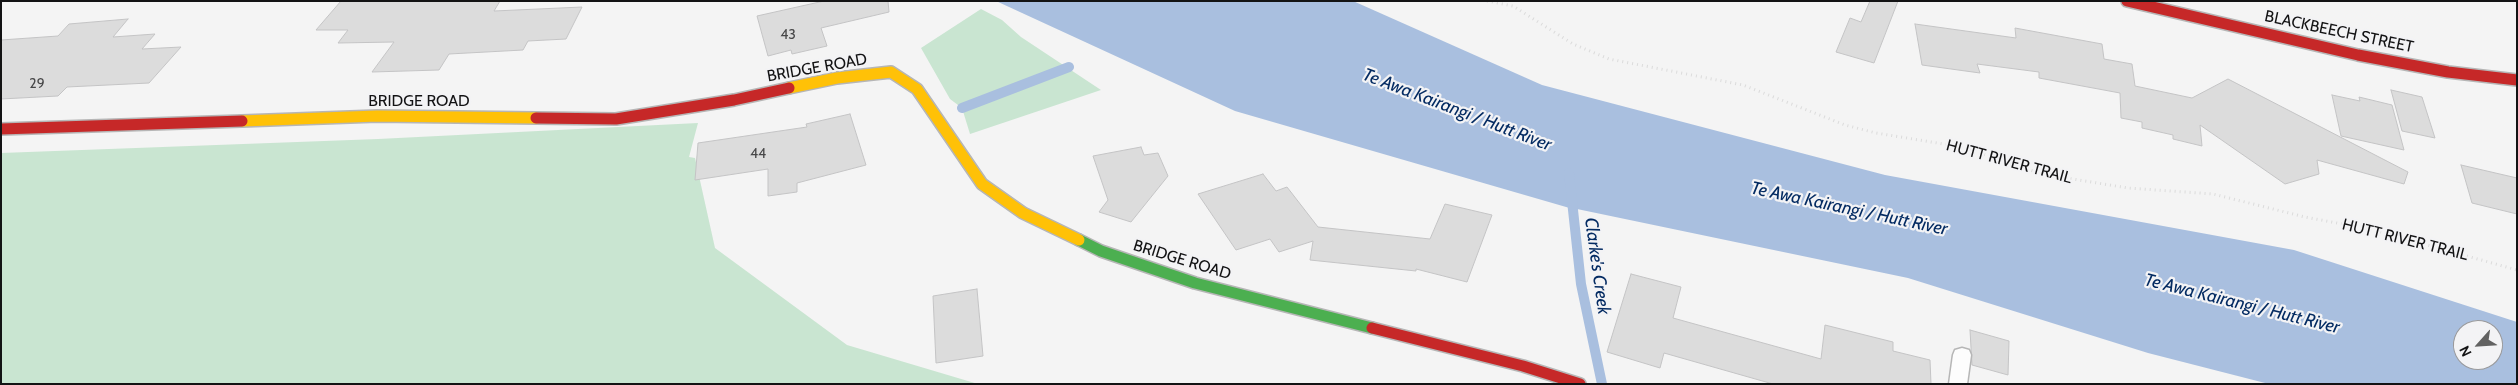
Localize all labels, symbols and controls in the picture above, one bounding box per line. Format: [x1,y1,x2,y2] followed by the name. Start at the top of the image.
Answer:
[2263,7,2415,57] street label: BLACKBEECH STREET
[780,27,796,43] house number: 43
[765,50,869,86] street label: BRIDGE ROAD
[1360,64,1554,156] water label: Te Awa Kairangi / Hutt River
[29,76,45,92] house number: 29
[368,91,470,111] street label: BRIDGE ROAD
[1944,136,2074,188] street label: HUTT RIVER TRAIL
[750,146,766,162] house number: 44
[1749,178,1949,240] water label: Te Awa Kairangi / Hutt River
[2340,215,2470,265] street label: HUTT RIVER TRAIL
[1580,216,1614,316] water label: Clarke's Creek
[1131,236,1233,284] street label: BRIDGE ROAD
[2142,269,2342,339] water label: Te Awa Kairangi / Hutt River
[2453,320,2503,370] north arrow
[2455,343,2476,360] text: N

